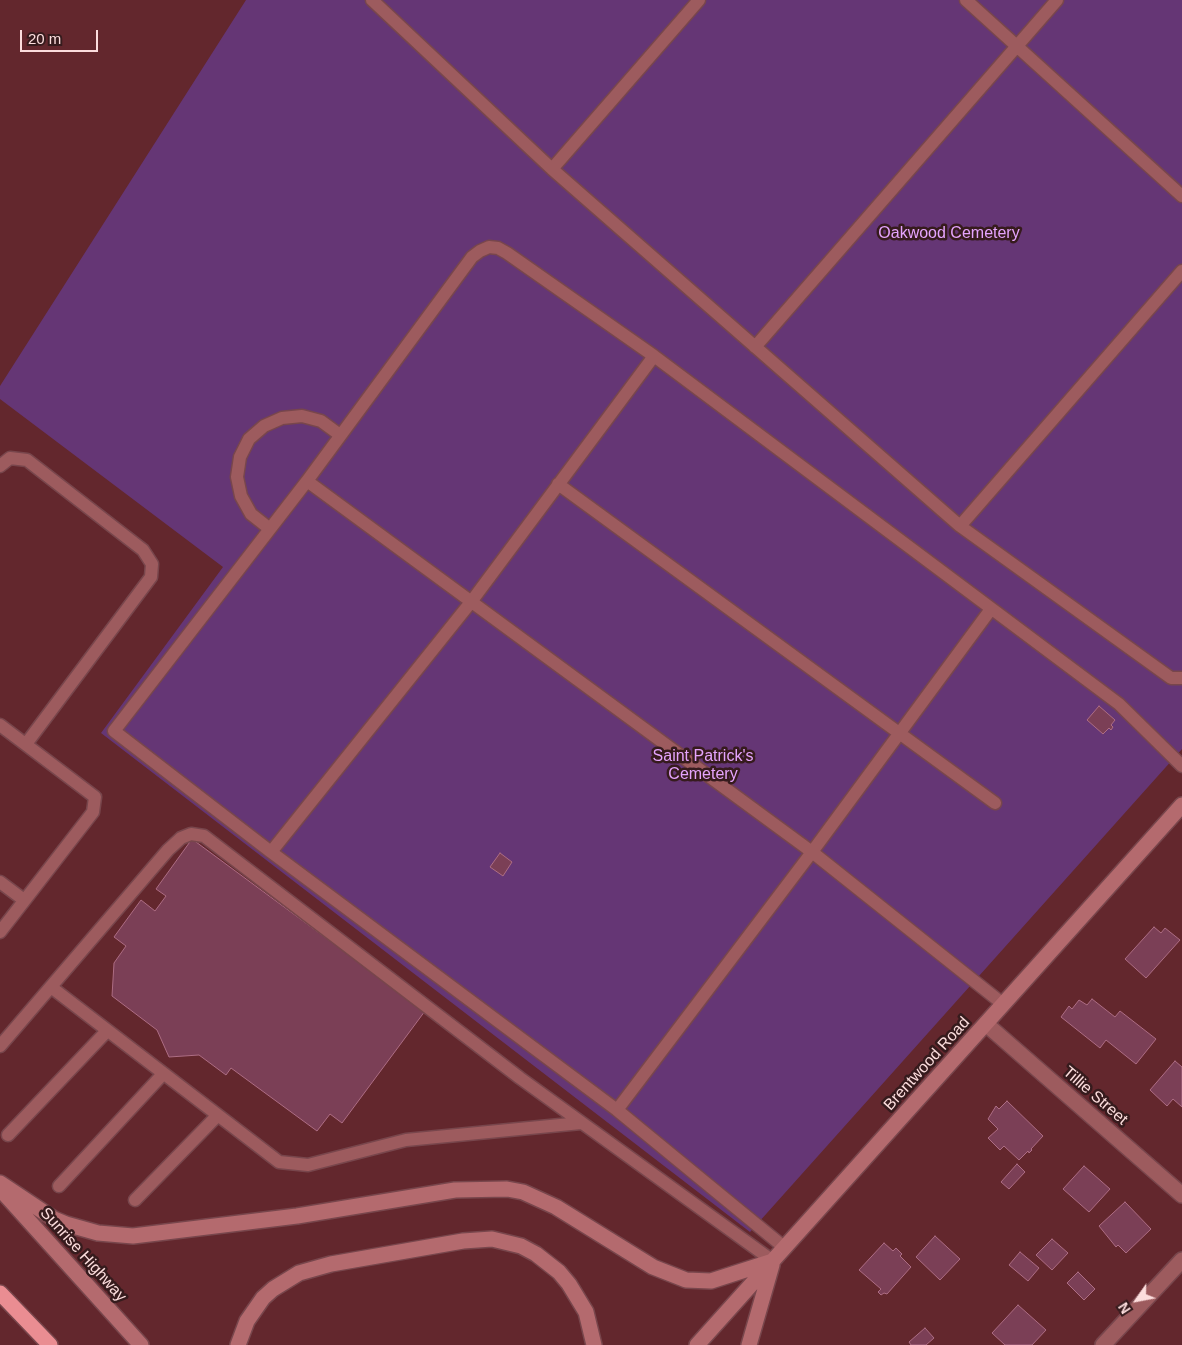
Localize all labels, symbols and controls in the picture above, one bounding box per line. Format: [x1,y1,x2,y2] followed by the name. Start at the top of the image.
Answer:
[22,20,100,52] scale bar
[28,30,61,47] text: 20 m
[878,224,1020,244] park label: Oakwood Cemetery
[653,747,753,785] park label: Saint Patrick's Cemetery
[880,1013,974,1115] street label: Brentwood Road
[1059,1063,1131,1129] street label: Tillie Street
[36,1204,130,1306] street label: Sunrise Highway
[1112,1275,1162,1325] north arrow
[1115,1300,1134,1317] text: N

